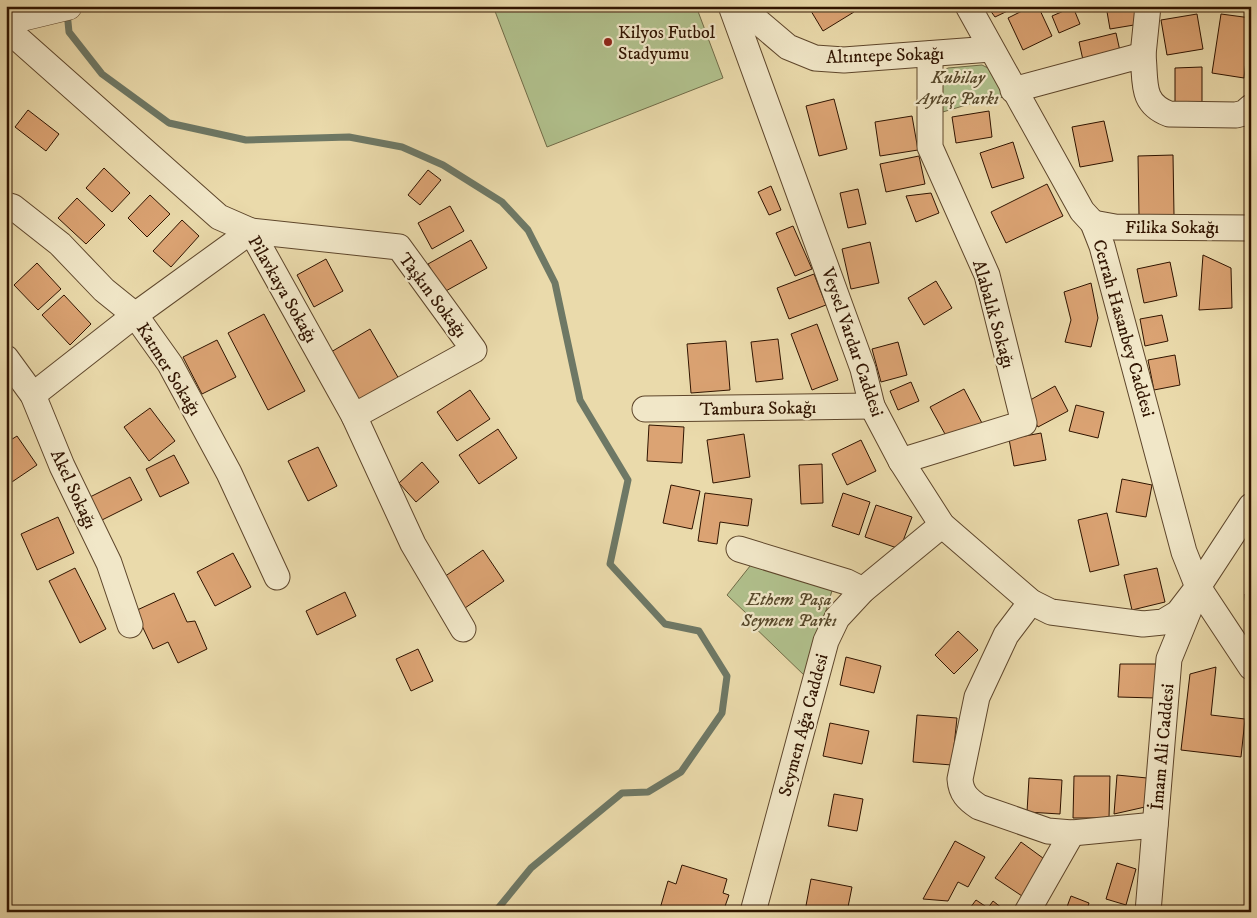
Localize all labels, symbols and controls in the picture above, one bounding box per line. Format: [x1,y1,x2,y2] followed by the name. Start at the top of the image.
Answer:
[618,22,716,65] place label: Kilyos Futbol Stadyumu
[602,36,614,48] marker: Kilyos Futbol Stadyumu
[826,43,944,69] street label: Altıntepe Sokağı
[915,67,999,110] park label: Kubilay Aytaç Parkı
[1125,217,1219,239] street label: Filika Sokağı
[243,232,322,347] street label: Pilavkaya Sokağı
[1087,237,1159,420] street label: Cerrah Hasanbey Caddesi
[393,249,471,342] street label: Taşkın Sokağı
[967,258,1019,371] street label: Alabalık Sokağı
[816,264,888,420] street label: Veysel Vardar Caddesi
[131,319,205,420] street label: Katmer Sokağı
[700,397,816,421] street label: Tambura Sokağı
[45,446,101,533] street label: Akel Sokağı
[740,589,837,632] park label: Ethem Paşa Seymen Parkı
[774,651,834,799] street label: Seymen Ağa Caddesi
[1146,683,1179,811] street label: İmam Ali Caddesi

